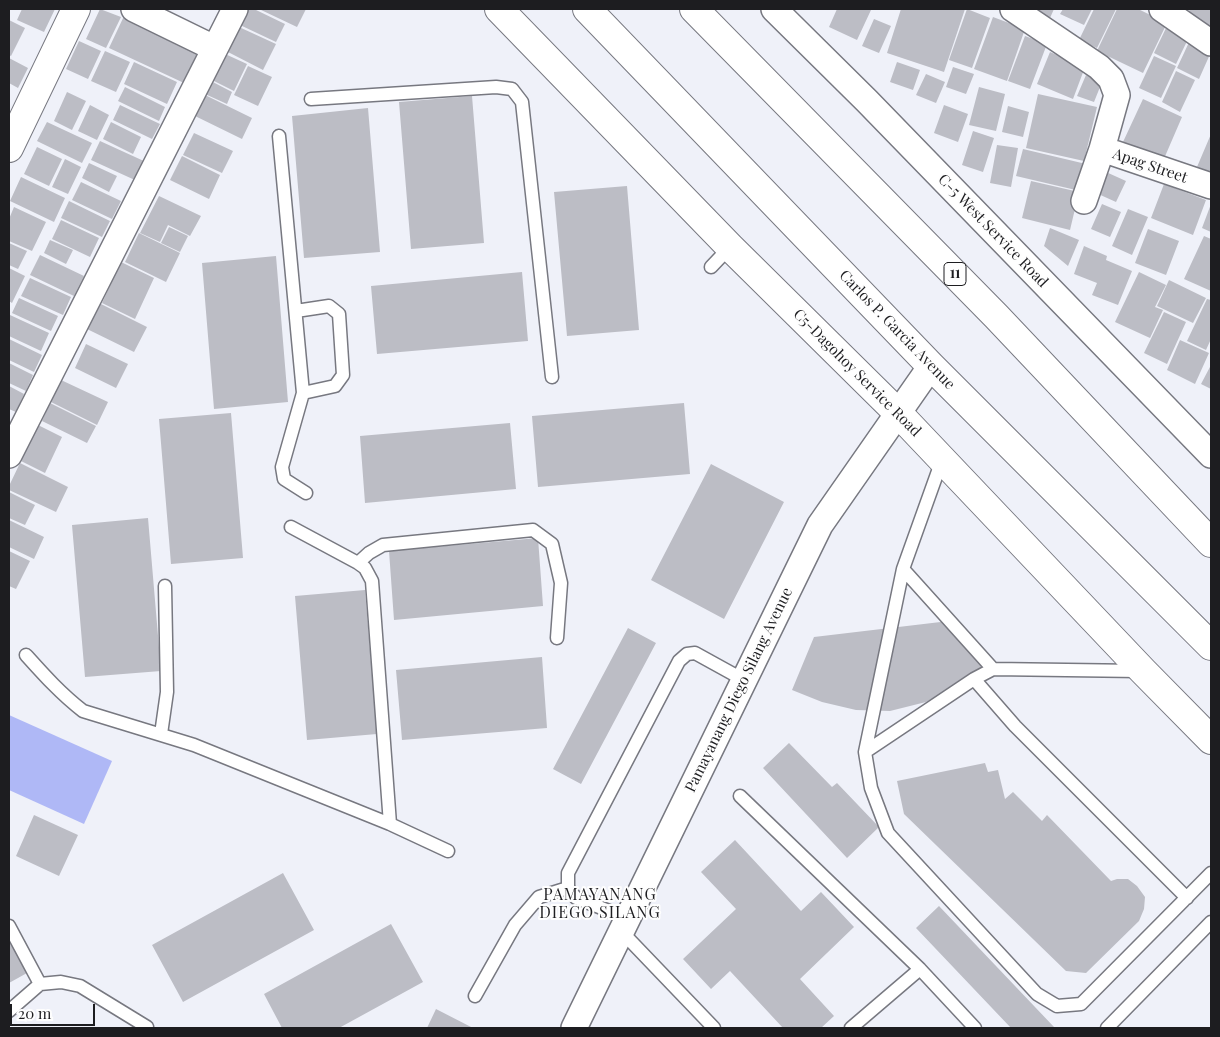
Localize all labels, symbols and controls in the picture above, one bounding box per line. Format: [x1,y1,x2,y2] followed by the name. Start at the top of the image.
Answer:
[1110,145,1190,187] street label: Apag Street
[934,171,1052,291] street label: C-5 West Service Road
[944,262,966,286] road number: 11
[835,267,959,393] street label: Carlos P. Garcia Avenue
[789,305,925,441] street label: C5-Dagohoy Service Road
[681,585,797,795] street label: Pamayanang Diego Silang Avenue
[538,885,662,923] district label: PAMAYANANG DIEGO SILANG
[12,994,98,1026] scale bar
[18,1003,51,1023] text: 20 m

